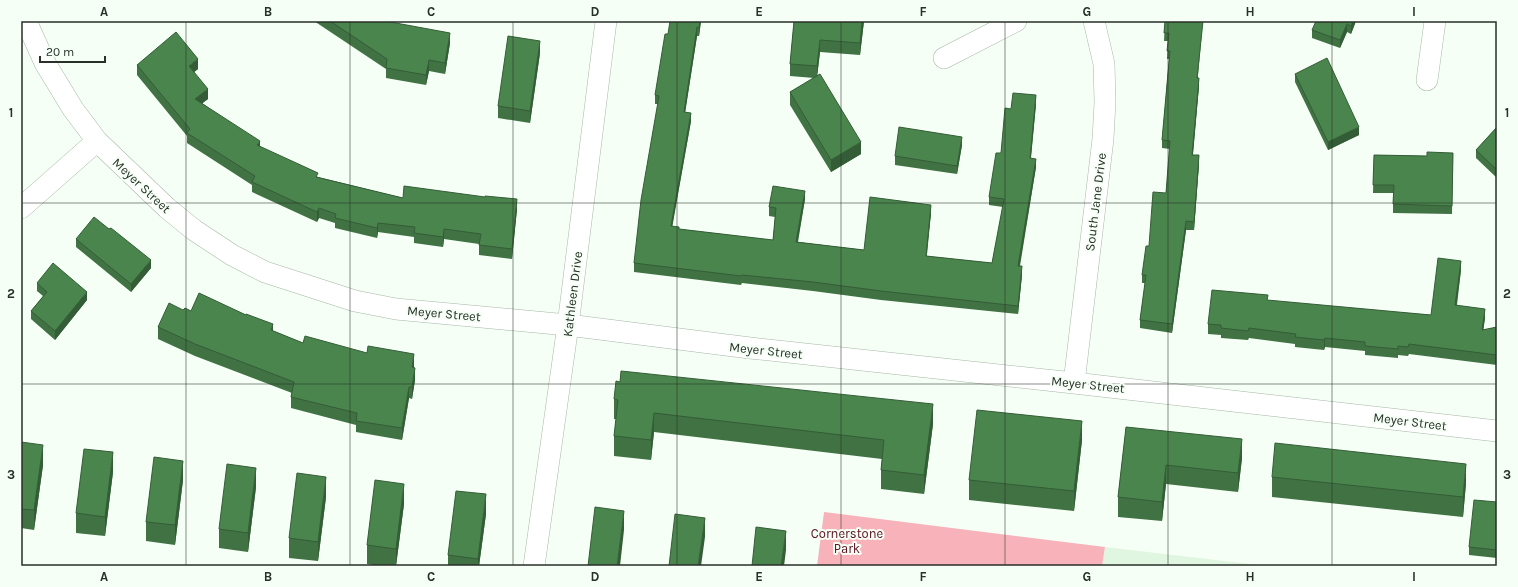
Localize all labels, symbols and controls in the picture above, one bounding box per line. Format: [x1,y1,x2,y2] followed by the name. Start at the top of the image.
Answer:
[100,4,108,19] text: A
[264,4,272,19] text: B
[427,4,435,19] text: C
[591,4,600,19] text: D
[755,4,763,19] text: E
[919,4,927,19] text: F
[1083,4,1091,19] text: G
[1245,4,1255,19] text: H
[1412,4,1416,19] text: I
[40,38,105,64] scale bar
[46,45,74,59] text: 20 m
[9,105,13,120] text: 1
[1505,105,1509,120] text: 1
[1082,152,1109,252] street label: South Jane Drive
[110,155,174,216] street label: Meyer Street
[560,250,585,338] street label: Kathleen Drive
[7,286,15,301] text: 2
[1503,286,1511,301] text: 2
[406,303,482,324] street label: Meyer Street
[728,339,804,362] street label: Meyer Street
[1050,373,1126,396] street label: Meyer Street
[1372,410,1448,433] street label: Meyer Street
[7,467,15,482] text: 3
[1503,467,1511,482] text: 3
[811,526,883,556] park label: Cornerstone Park
[100,569,108,584] text: A
[264,569,272,584] text: B
[427,569,435,584] text: C
[591,569,600,584] text: D
[755,569,763,584] text: E
[919,569,927,584] text: F
[1083,569,1091,584] text: G
[1245,569,1255,584] text: H
[1412,569,1416,584] text: I

